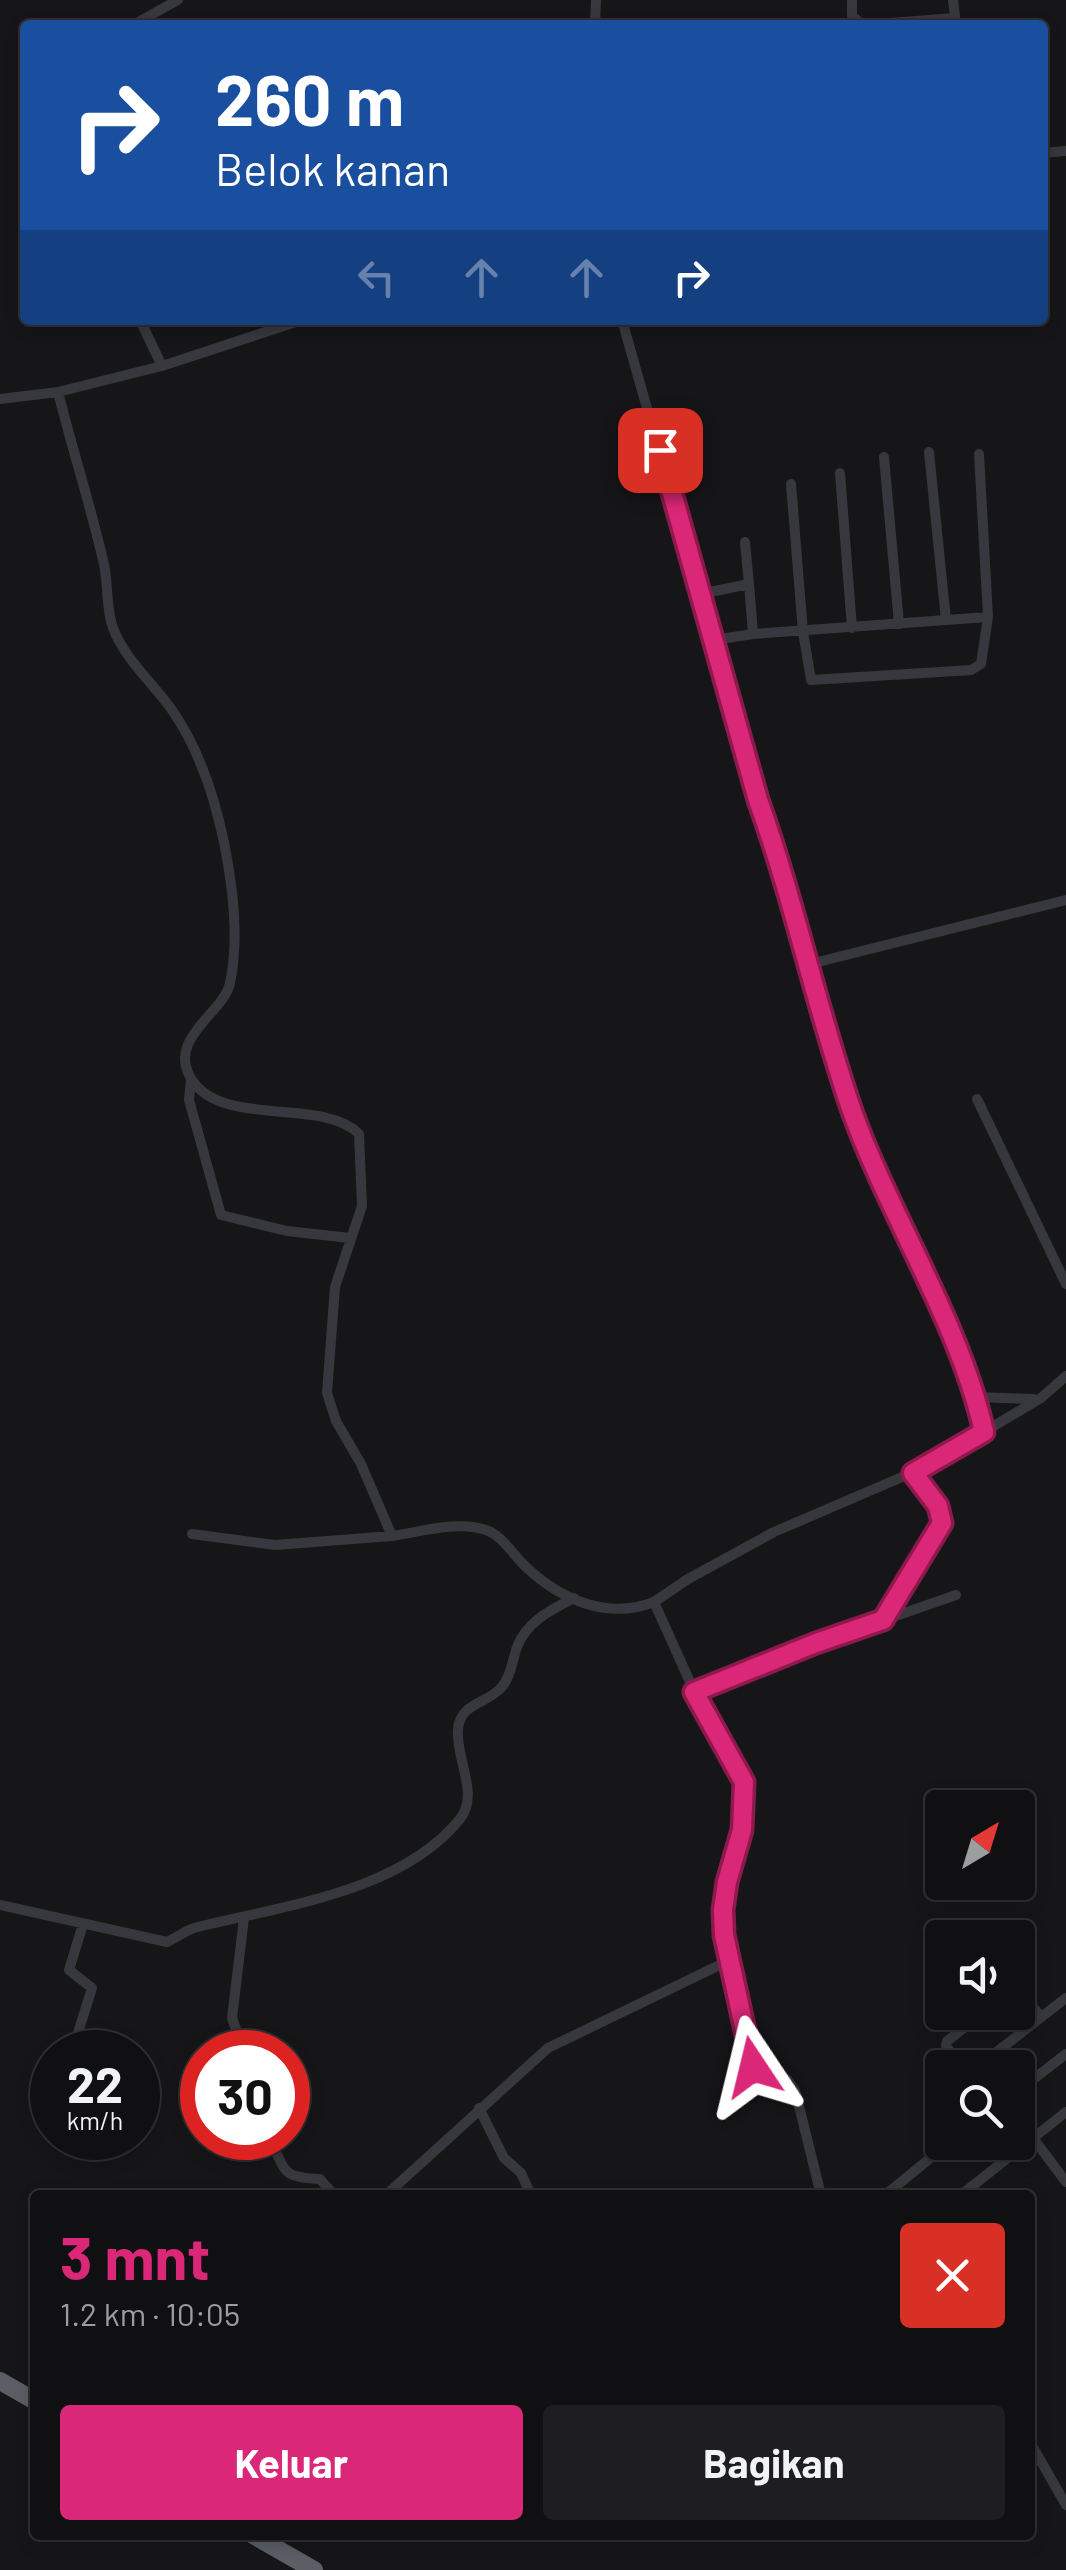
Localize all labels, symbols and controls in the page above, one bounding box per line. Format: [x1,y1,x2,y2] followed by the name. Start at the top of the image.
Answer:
[215,56,404,140] text: 260 m
[50,60,180,190] icon: right
[215,141,450,195] text: Belok kanan
[349,250,404,305] icon: left
[454,250,509,305] icon: ahead
[559,250,614,305] icon: ahead
[664,250,719,305] icon: right
[618,408,703,493] pin
[633,423,688,478] icon: arrive
[925,1790,1035,1900] north arrow
[925,1790,1035,2160] map controls
[925,1920,1035,2030] button: sound
[701,2015,805,2119] position arrow
[180,2030,310,2160] speed limit sign: 30
[925,2050,1035,2160] button: search
[67,2053,123,2113] text: 22
[67,2105,123,2135] text: km/h
[60,2220,210,2292] text: 3 mnt
[900,2223,1005,2328] button: close
[60,2294,240,2332] text: 1.2 km · 10:05
[60,2405,523,2520] button: Keluar
[543,2405,1005,2520] button: Bagikan

